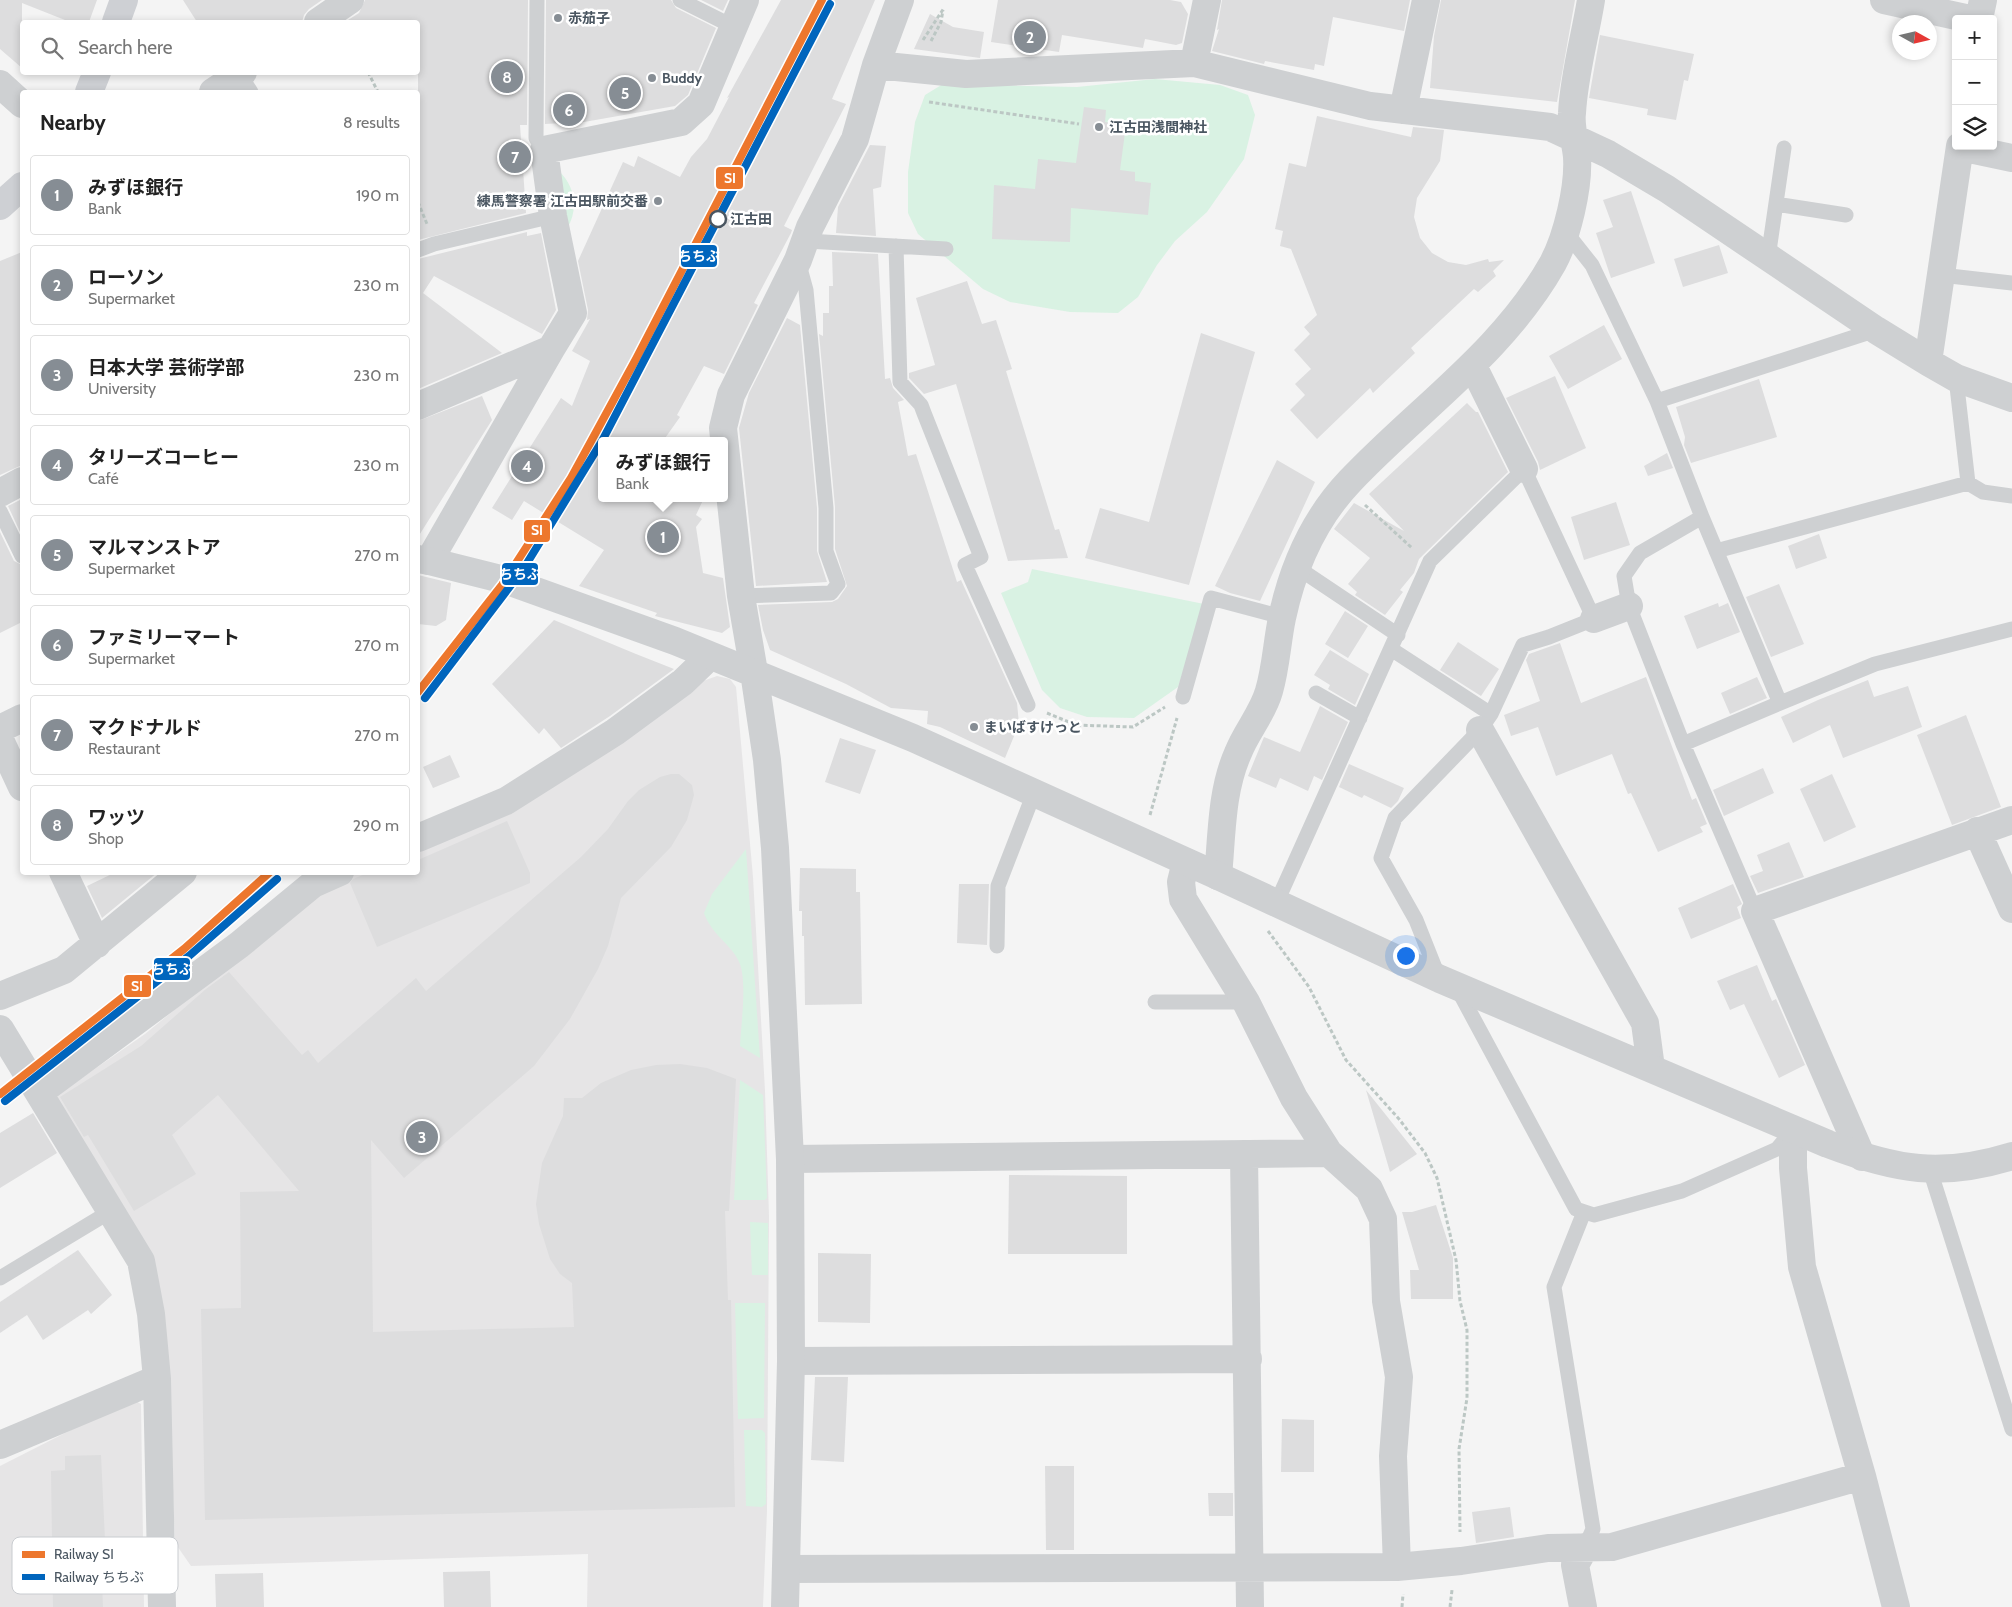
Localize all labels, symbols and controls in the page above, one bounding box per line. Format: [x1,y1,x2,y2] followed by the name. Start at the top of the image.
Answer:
[568,9,610,27] place label: 赤茄子
[552,12,564,24] marker: 赤茄子
[1892,15,1937,60] north arrow
[1952,15,1997,150] map controls
[1952,15,1997,60] button: +
[1014,18,1046,56] pin: 2
[20,20,420,75] search box
[38,34,66,62] icon: search
[78,36,172,59] text: Search here
[491,58,523,96] pin: 8
[1952,60,1997,105] button: −
[662,69,702,87] place label: Buddy
[646,72,658,84] marker: Buddy
[609,74,641,112] pin: 5
[553,91,585,129] pin: 6
[1952,105,1997,150] button: layers
[40,110,106,135] text: Nearby
[343,113,400,132] text: 8 results
[1109,118,1207,136] place label: 江古田浅間神社
[1093,121,1105,133] marker: 江古田浅間神社
[499,138,531,176] pin: 7
[715,166,744,190] line badge: SI
[724,169,736,187] text: SI
[88,176,183,199] text: みずほ銀行
[54,186,60,205] text: 1
[356,186,399,205] text: 190 m
[477,192,648,210] place label: 練馬警察署 江古田駅前交番
[652,195,664,207] marker: 練馬警察署 江古田駅前交番
[88,199,121,218] text: Bank
[709,210,727,228] marker: 江古田
[730,210,772,228] place label: 江古田
[680,244,718,268] line badge: ちちぶ
[678,247,720,265] text: ちちぶ
[88,266,164,289] text: ローソン
[53,276,61,295] text: 2
[353,276,399,295] text: 230 m
[88,289,175,308] text: Supermarket
[88,356,244,379] text: 日本大学 芸術学部
[53,366,61,385] text: 3
[353,366,399,385] text: 230 m
[88,379,156,398] text: University
[598,437,728,502] popup
[88,446,239,469] text: タリーズコーヒー
[511,447,543,485] pin: 4
[615,451,711,474] text: みずほ銀行
[52,456,62,475] text: 4
[353,456,399,475] text: 230 m
[88,469,119,488] text: Café
[615,474,649,493] text: Bank
[647,518,679,556] pin: 1
[523,519,551,543] line badge: SI
[531,521,543,539] text: SI
[88,536,221,559] text: マルマンストア
[53,546,61,565] text: 5
[354,546,399,565] text: 270 m
[88,559,175,578] text: Supermarket
[501,562,539,586] line badge: ちちぶ
[499,565,541,583] text: ちちぶ
[88,626,240,649] text: ファミリーマート
[53,636,62,655] text: 6
[354,636,399,655] text: 270 m
[88,649,175,668] text: Supermarket
[88,716,202,739] text: マクドナルド
[984,718,1082,736] place label: まいばすけっと
[968,721,980,733] marker: まいばすけっと
[53,726,61,745] text: 7
[354,726,399,745] text: 270 m
[88,739,160,758] text: Restaurant
[88,806,145,829] text: ワッツ
[52,816,62,835] text: 8
[353,816,399,835] text: 290 m
[88,829,124,848] text: Shop
[1393,943,1419,969] your location
[153,957,191,981] line badge: ちちぶ
[151,960,193,978] text: ちちぶ
[123,974,152,998] line badge: SI
[131,977,143,995] text: SI
[406,1118,438,1156] pin: 3
[12,1537,178,1594] legend
[54,1545,114,1563] text: Railway SI
[54,1568,144,1586] text: Railway ちちぶ

